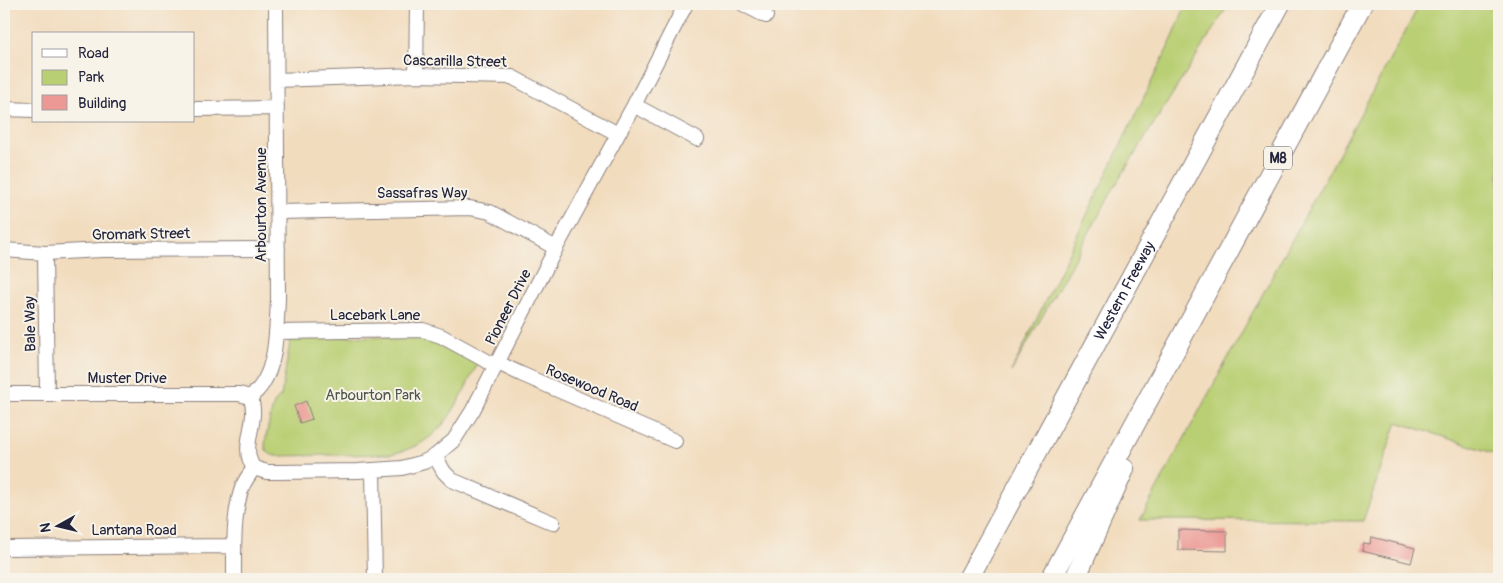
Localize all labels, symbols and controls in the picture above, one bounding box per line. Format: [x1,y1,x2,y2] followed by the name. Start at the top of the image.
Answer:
[32,32,195,122] legend
[78,44,109,63] text: Road
[403,51,508,72] street label: Cascarilla Street
[78,68,105,87] text: Park
[78,94,126,113] text: Building
[1264,146,1292,170] road number: M8
[252,147,271,263] street label: Arbourton Avenue
[377,184,468,203] street label: Sassafras Way
[92,224,191,245] street label: Gromark Street
[1090,238,1160,344] street label: Western Freeway
[481,266,536,348] street label: Pioneer Drive
[21,295,40,352] street label: Bale Way
[330,306,421,325] street label: Lacebark Lane
[543,360,641,417] street label: Rosewood Road
[87,369,167,388] street label: Muster Drive
[325,386,421,405] park label: Arbourton Park
[32,500,82,550] north arrow
[91,521,177,540] street label: Lantana Road
[37,522,55,534] text: N

